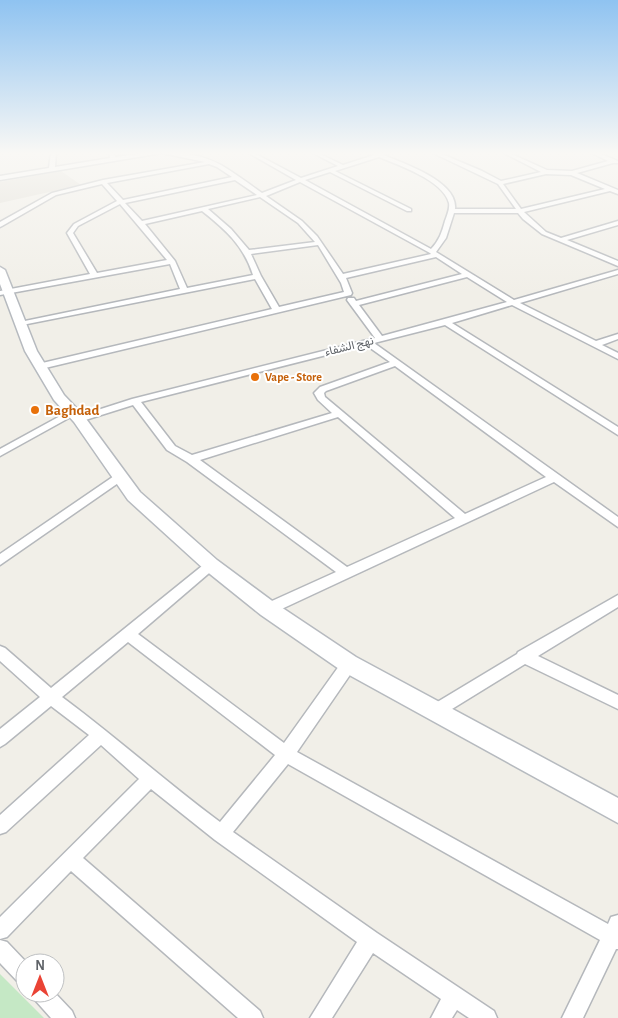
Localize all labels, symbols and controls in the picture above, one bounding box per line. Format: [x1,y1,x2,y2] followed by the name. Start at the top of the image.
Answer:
[323,334,375,361] street label: نهج الشفاء
[249,371,261,383] marker: Vape - Store
[265,371,322,383] place label: Vape - Store
[45,403,100,418] place label: Baghdad
[29,404,41,416] marker: Baghdad
[15,953,65,1003] north arrow
[35,959,45,973] text: N

